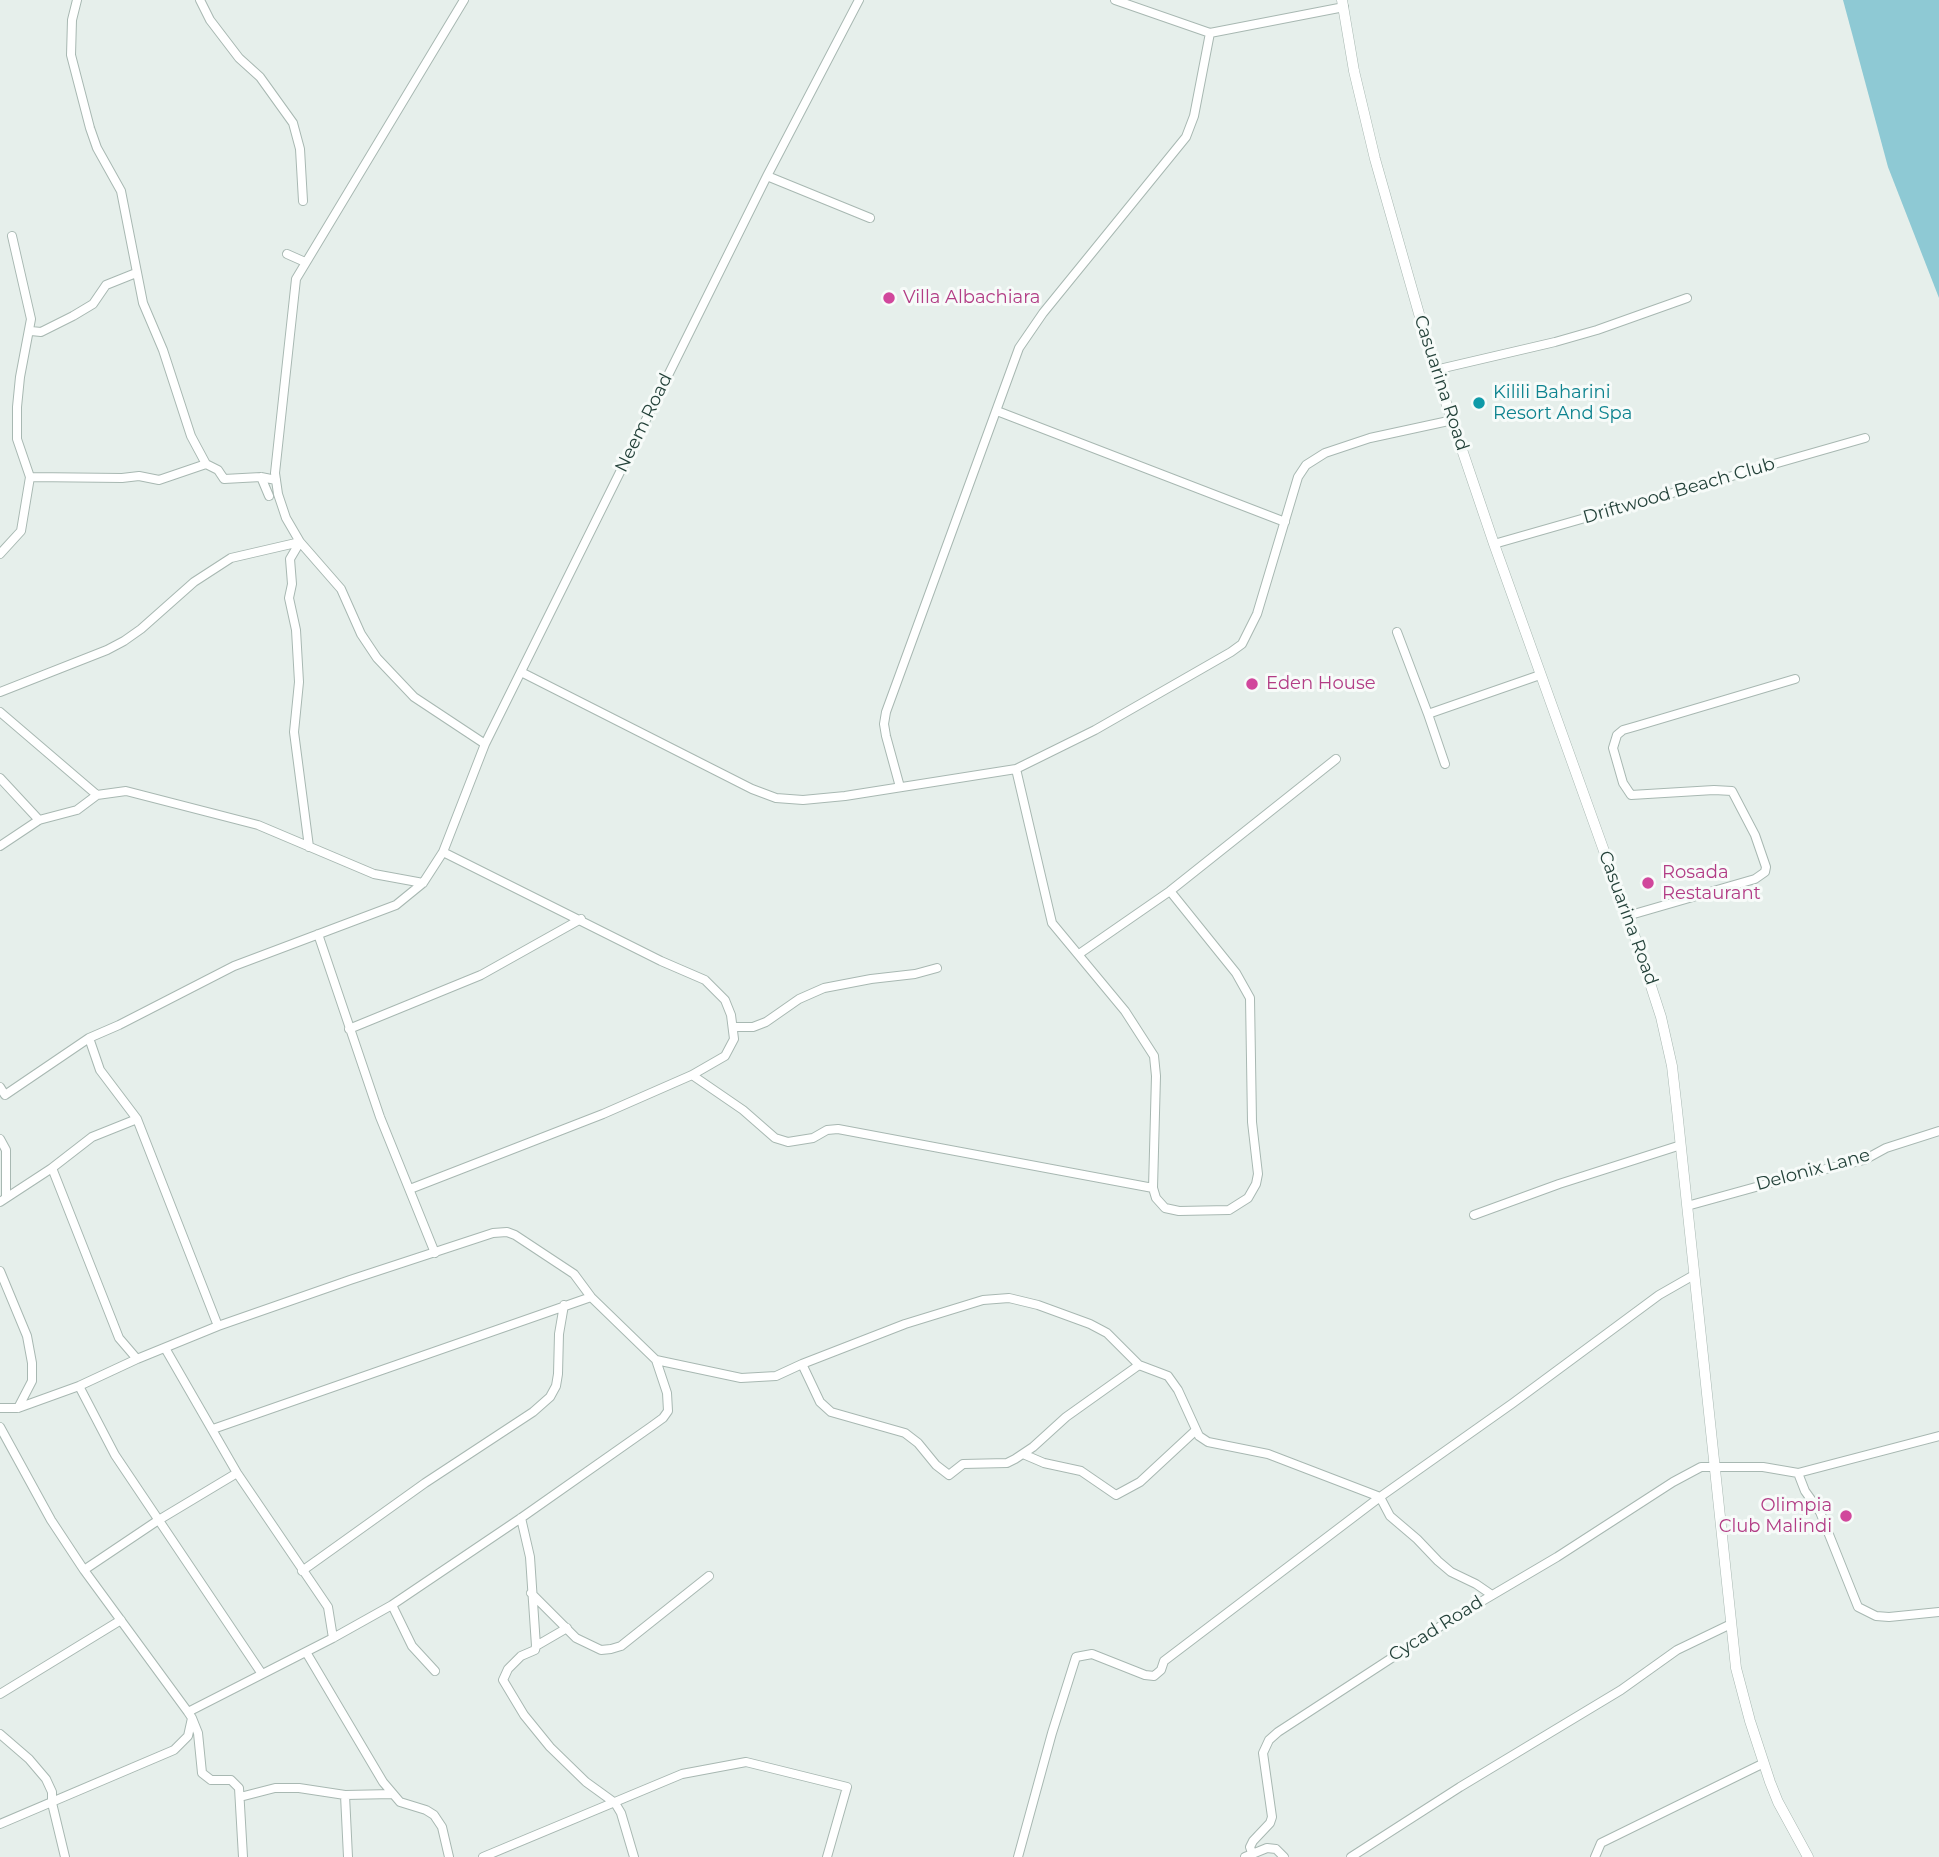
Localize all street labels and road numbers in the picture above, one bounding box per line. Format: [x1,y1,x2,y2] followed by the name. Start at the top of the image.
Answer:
[1409,313,1473,453] street label: Casuarina Road
[611,370,677,476] street label: Neem Road
[1581,453,1777,529] street label: Driftwood Beach Club
[1594,848,1662,988] street label: Casuarina Road
[1753,1144,1873,1196] street label: Delonix Lane
[1385,1591,1487,1667] street label: Cycad Road

